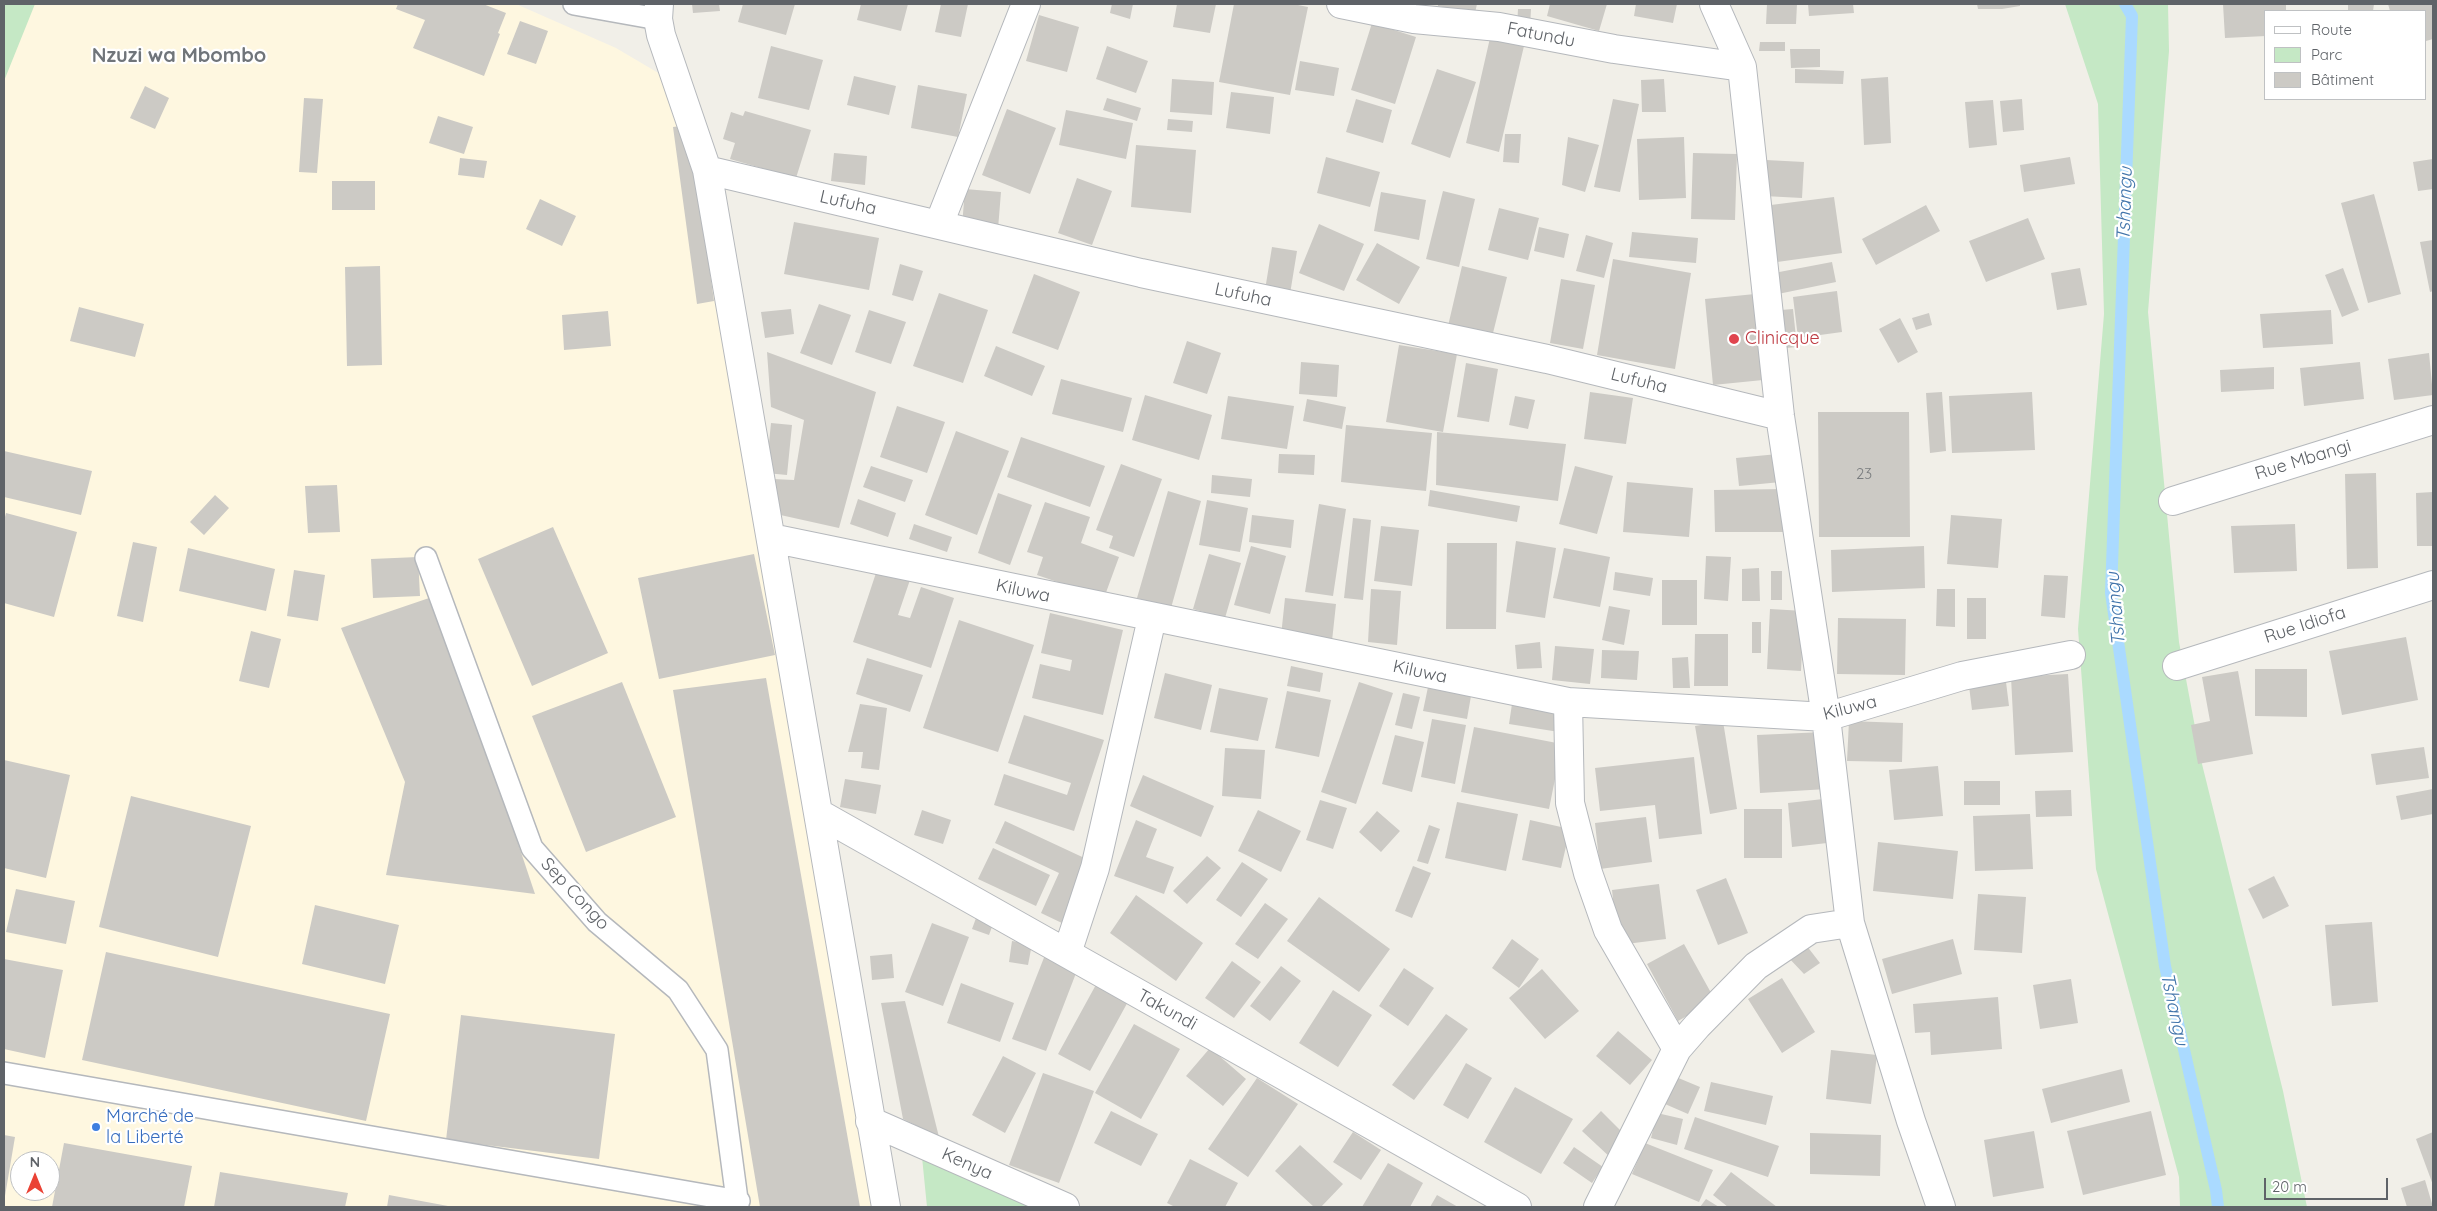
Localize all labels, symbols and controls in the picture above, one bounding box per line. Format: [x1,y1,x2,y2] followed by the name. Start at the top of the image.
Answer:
[2264,10,2427,100] legend
[1505,18,1577,52] street label: Fatundu
[2311,20,2352,39] text: Route
[92,44,266,68] district label: Nzuzi wa Mbombo
[2311,45,2342,64] text: Parc
[2311,70,2374,89] text: Bâtiment
[2112,167,2138,241] water label: Tshangu
[817,186,879,220] street label: Lufuha
[1213,278,1273,312] street label: Lufuha
[1745,328,1820,350] place label: Clinicque
[1727,332,1741,346] marker: Clinicque
[1608,364,1670,398] street label: Lufuha
[2252,435,2354,485] street label: Rue Mbangi
[1856,465,1872,483] house number: 23
[2101,571,2131,647] water label: Tshangu
[994,575,1052,607] street label: Kiluwa
[2261,602,2349,648] street label: Rue Idiofa
[1391,656,1449,688] street label: Kiluwa
[1821,691,1879,725] street label: Kiluwa
[536,853,614,935] street label: Sep Congo
[2155,970,2193,1048] water label: Tshangu
[1133,985,1201,1035] street label: Takundi
[106,1106,194,1148] place label: Marché de la Liberté
[90,1121,102,1133] marker: Marché de la Liberté
[938,1143,996,1185] street label: Kenya
[10,1151,60,1201] north arrow
[30,1153,40,1171] text: N
[2267,1168,2391,1200] scale bar
[2272,1177,2307,1196] text: 20 m

